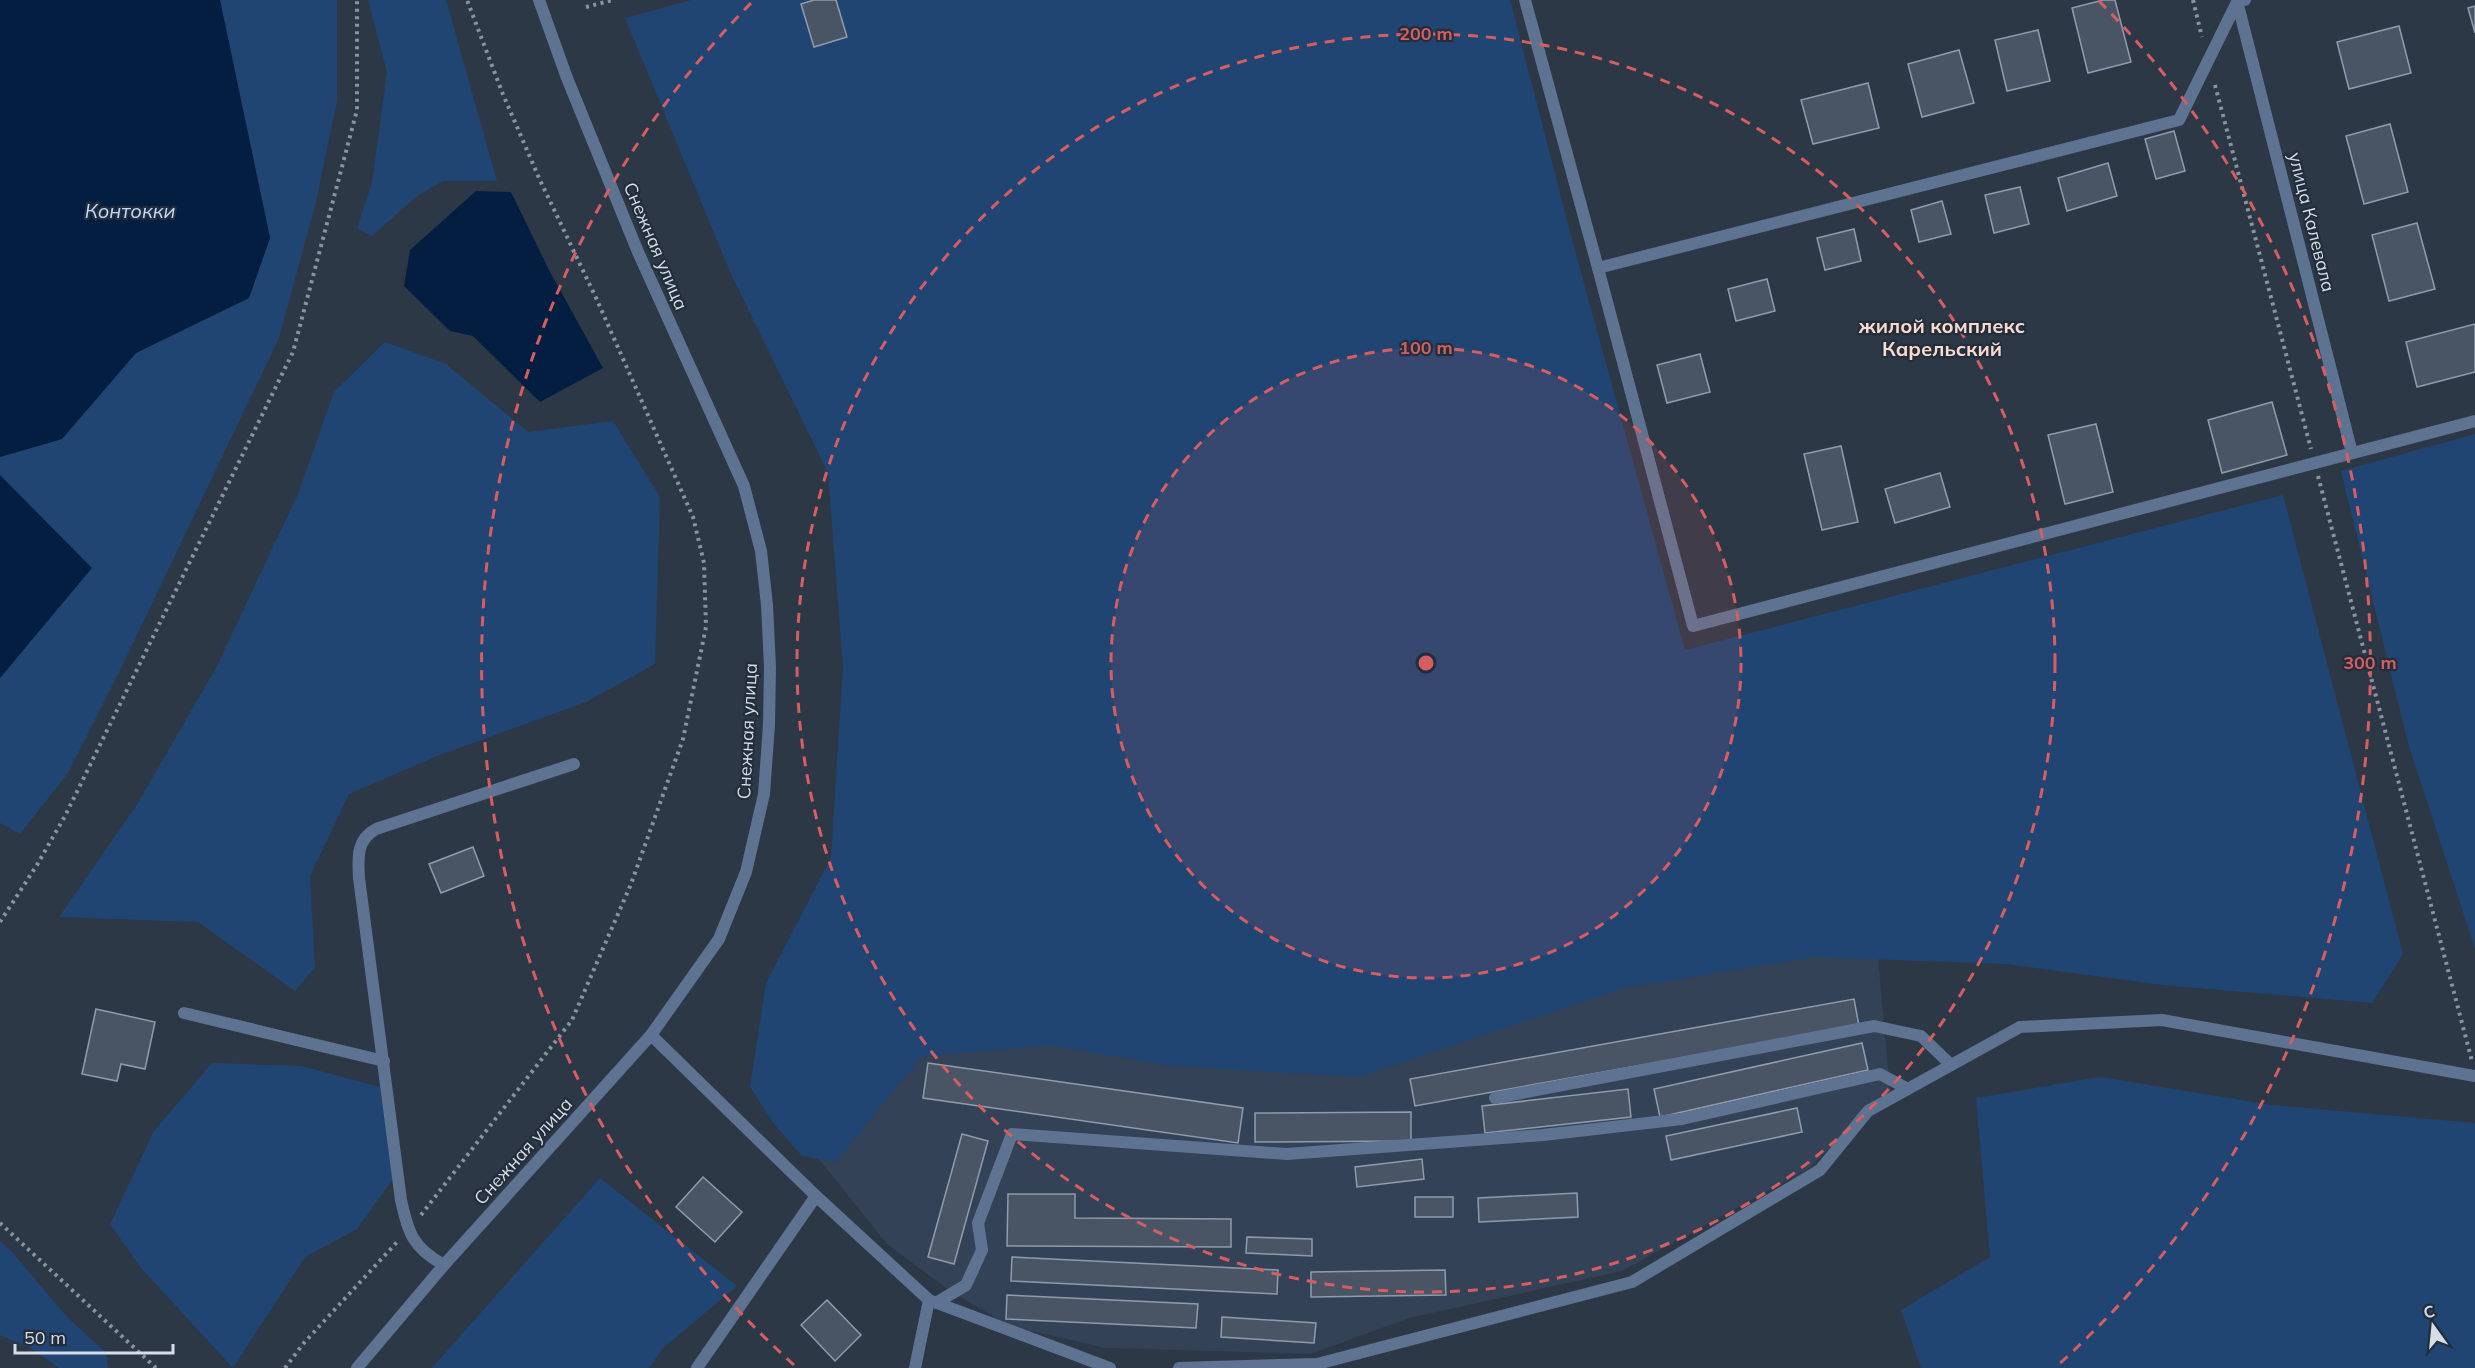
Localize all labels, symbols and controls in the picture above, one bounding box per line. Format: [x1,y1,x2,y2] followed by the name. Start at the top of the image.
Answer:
[1399,22,1453,45] text: 200 m
[2284,150,2340,294] street label: улица Калевала
[619,179,693,313] street label: Снежная улица
[85,198,175,223] water label: Контокки
[1858,313,2025,361] district label: жилой комплекс Карельский
[1399,336,1453,359] text: 100 m
[2343,651,2397,674] text: 300 m
[1416,653,1436,673] centre of rings
[732,662,762,800] street label: Снежная улица
[469,1093,577,1209] street label: Снежная улица
[2403,1296,2463,1356] north arrow
[2421,1300,2437,1323] text: С
[15,1317,172,1355] scale bar
[24,1326,66,1349] text: 50 m

